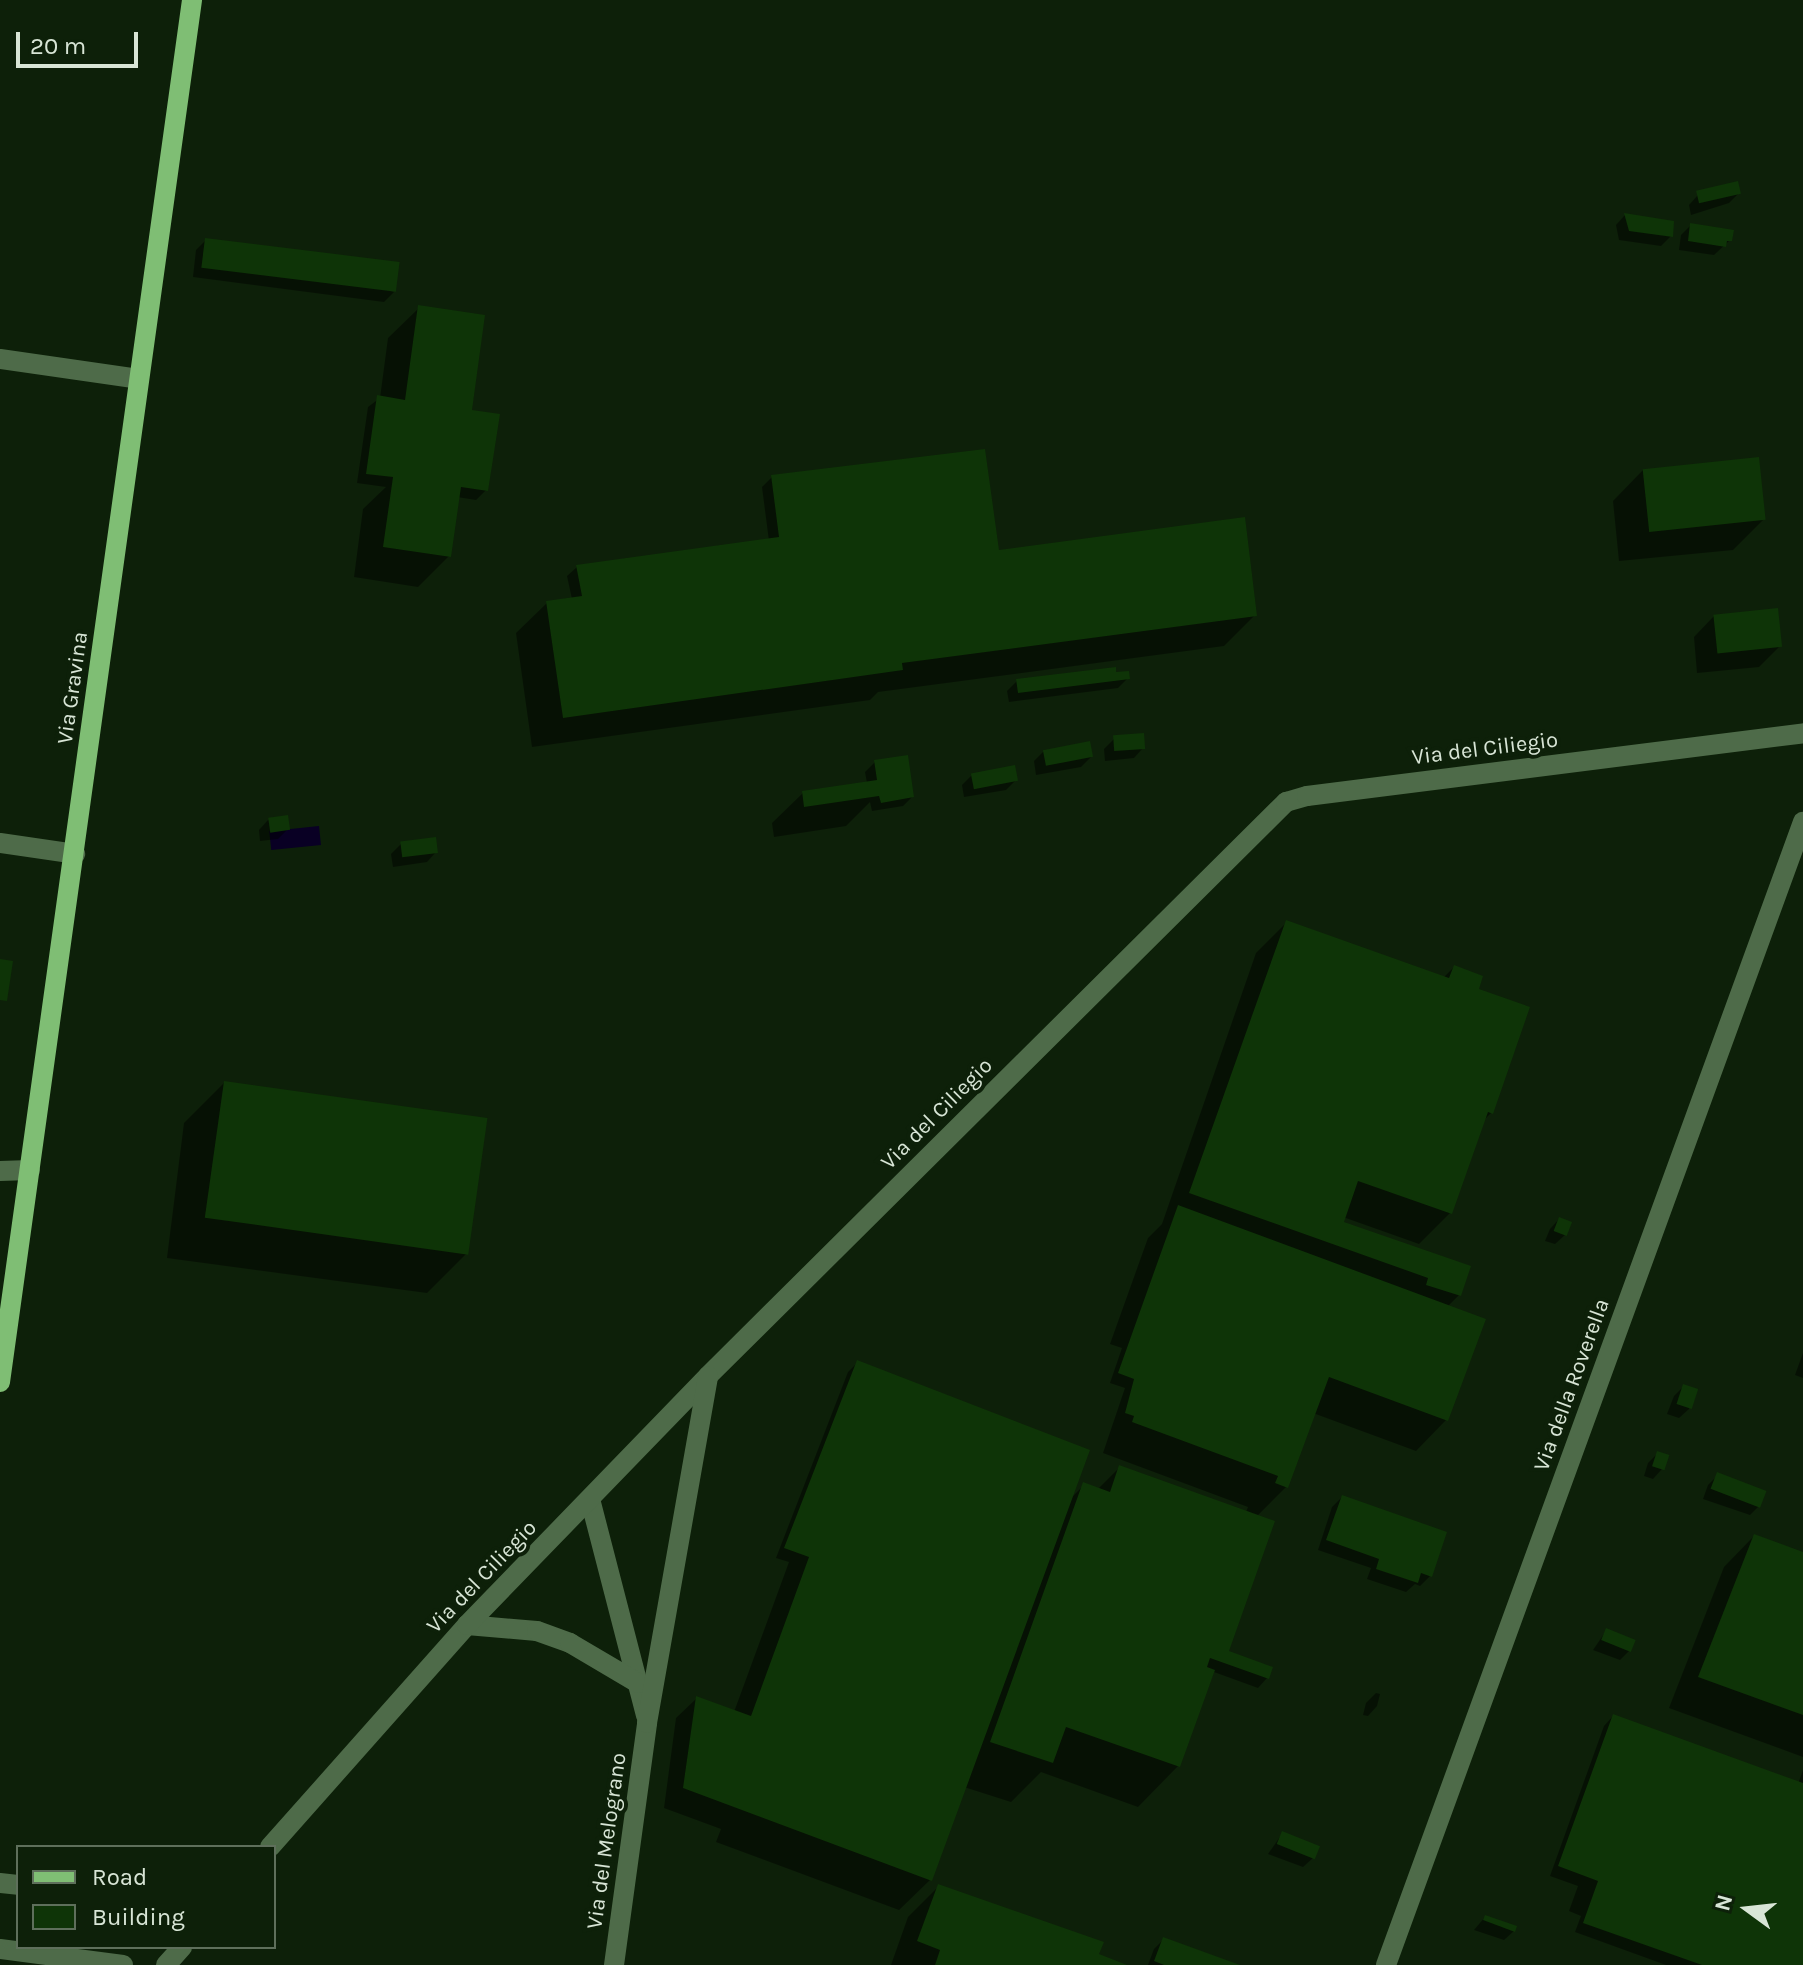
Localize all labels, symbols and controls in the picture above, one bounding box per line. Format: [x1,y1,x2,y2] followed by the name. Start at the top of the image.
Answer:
[20,16,142,66] scale bar
[30,32,86,60] text: 20 m
[52,630,94,746] street label: Via Gravina
[1410,727,1560,771] street label: Via del Ciliegio
[876,1053,998,1175] street label: Via del Ciliegio
[1529,1295,1615,1475] street label: Via della Roverella
[421,1515,543,1639] street label: Via del Ciliegio
[582,1751,632,1931] street label: Via del Melograno
[16,1845,276,1949] legend
[92,1863,147,1891] text: Road
[1707,1869,1787,1949] north arrow
[1709,1892,1738,1914] text: N
[92,1903,185,1931] text: Building

